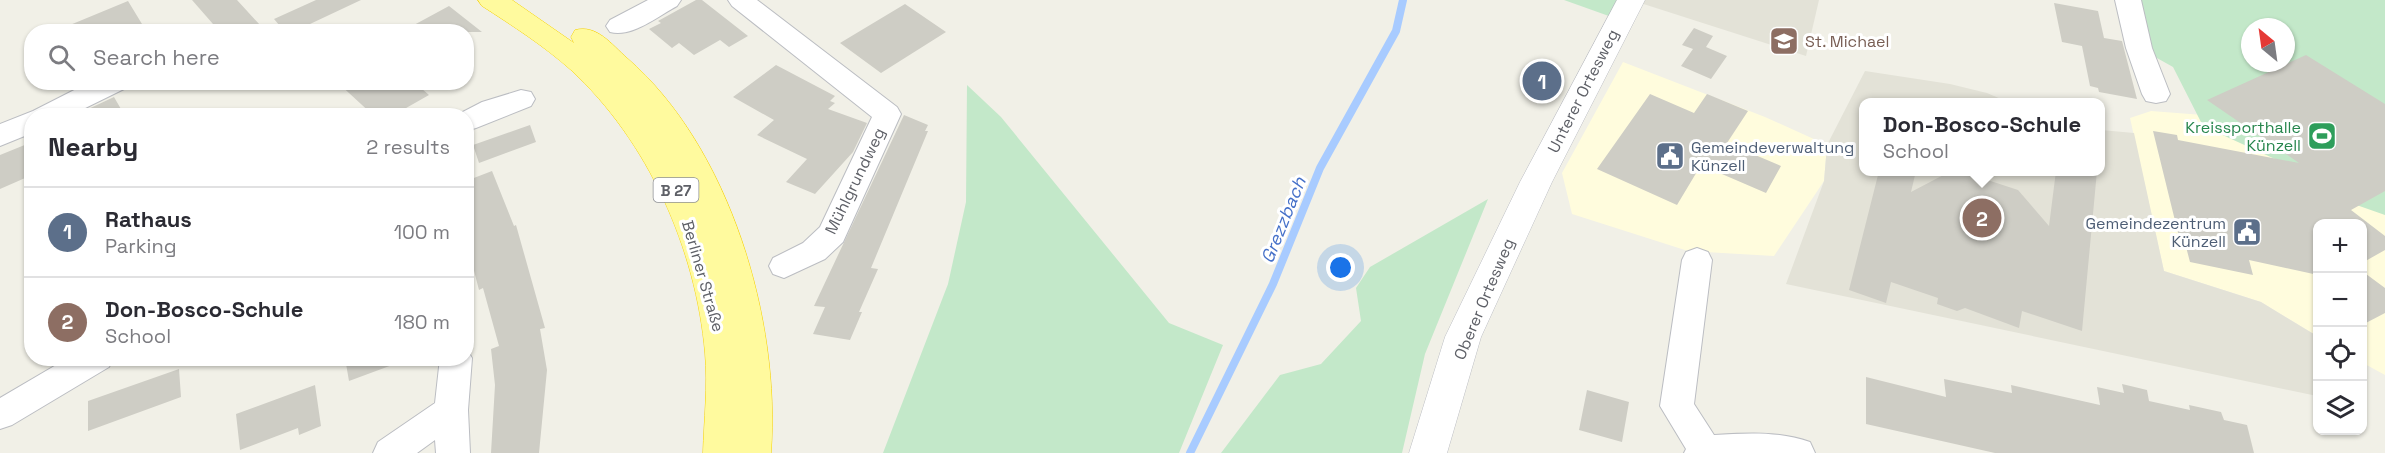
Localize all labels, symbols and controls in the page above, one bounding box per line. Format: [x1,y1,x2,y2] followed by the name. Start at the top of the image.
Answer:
[2241,18,2295,72] north arrow
[24,24,474,90] search box
[1768,25,1800,57] school or university icon: St. Michael
[1543,26,1623,156] street label: Unterer Ortesweg
[1805,31,1889,52] place label: St. Michael
[45,41,78,74] icon: search
[93,43,220,71] text: Search here
[1522,58,1562,104] pin: 1
[1859,98,2105,176] popup
[1883,110,2081,138] text: Don-Bosco-Schule
[2185,117,2301,156] place label: Kreissporthalle Künzell
[2306,120,2338,152] sports icon: Kreissporthalle Künzell
[820,124,890,238] street label: Mühlgrundweg
[48,130,138,164] text: Nearby
[366,134,450,160] text: 2 results
[1691,137,1854,176] place label: Gemeindeverwaltung Künzell
[1883,138,1949,164] text: School
[1654,140,1686,172] public building icon: Gemeindeverwaltung Künzell
[1255,173,1311,266] water label: Grezzbach
[654,178,698,202] road number: B 27
[1962,196,2002,240] pin: 2
[105,205,192,233] text: Rathaus
[2085,213,2226,252] place label: Gemeindezentrum Künzell
[2231,216,2263,248] public building icon: Gemeindezentrum Künzell
[677,218,729,334] street label: Berliner Straße
[63,219,72,245] text: 1
[394,219,450,245] text: 100 m
[2313,219,2367,435] map controls
[2313,219,2367,273] button: +
[105,233,177,259] text: Parking
[1449,235,1519,363] street label: Oberer Ortesweg
[1326,253,1355,282] your location
[2313,273,2367,327] button: −
[105,295,303,323] text: Don-Bosco-Schule
[62,309,73,335] text: 2
[394,309,450,335] text: 180 m
[105,323,171,349] text: School
[2313,327,2367,381] button: locate
[2313,381,2367,435] button: layers

